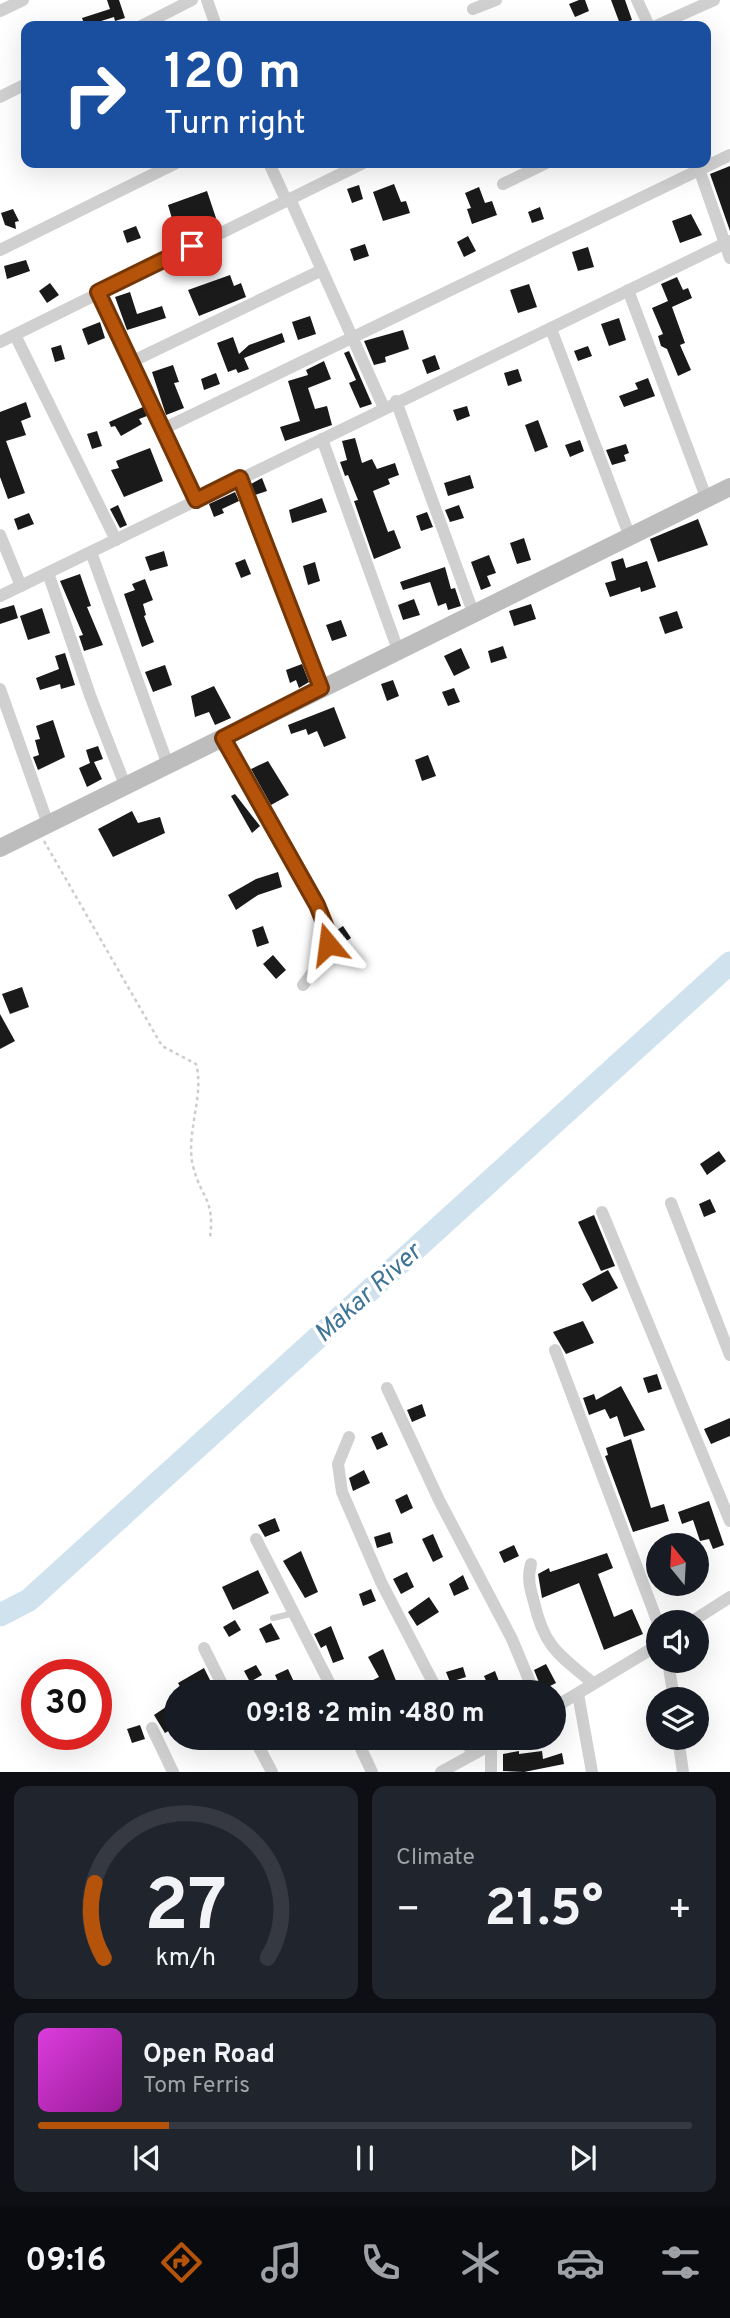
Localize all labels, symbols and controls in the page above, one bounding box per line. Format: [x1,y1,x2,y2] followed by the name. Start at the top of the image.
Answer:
[164,44,301,106] text: 120 m
[49,49,140,140] icon: right
[164,105,306,145] text: Turn right
[162,216,222,276] pin
[173,227,211,265] icon: arrive
[291,907,365,981] position arrow
[308,1236,431,1351] water label: Makar River
[646,1533,709,1596] north arrow
[646,1533,709,1750] map controls
[646,1610,709,1673] button: sound
[21,1659,112,1750] speed limit sign: 30
[646,1687,709,1750] button: layers
[245,1698,485,1731] text: 09:18 · 2 min · 480 m
[396,1844,475,1873] text: Climate
[145,1865,227,1957] text: 27
[485,1878,603,1944] text: 21.5°
[396,1887,421,1936] text: −
[667,1887,692,1936] text: +
[156,1943,216,1975] text: km/h
[143,2039,275,2072] text: Open Road
[143,2072,250,2101] text: Tom Ferris
[128,2139,166,2177] icon: previous
[346,2139,384,2177] icon: pause
[564,2139,602,2177] icon: next
[157,2238,206,2287] icon: directions
[257,2238,306,2287] icon: music
[356,2238,405,2287] icon: phone
[456,2238,505,2287] icon: climate
[556,2238,605,2287] icon: car
[656,2238,705,2287] icon: filters
[25,2242,106,2282] text: 09:16

